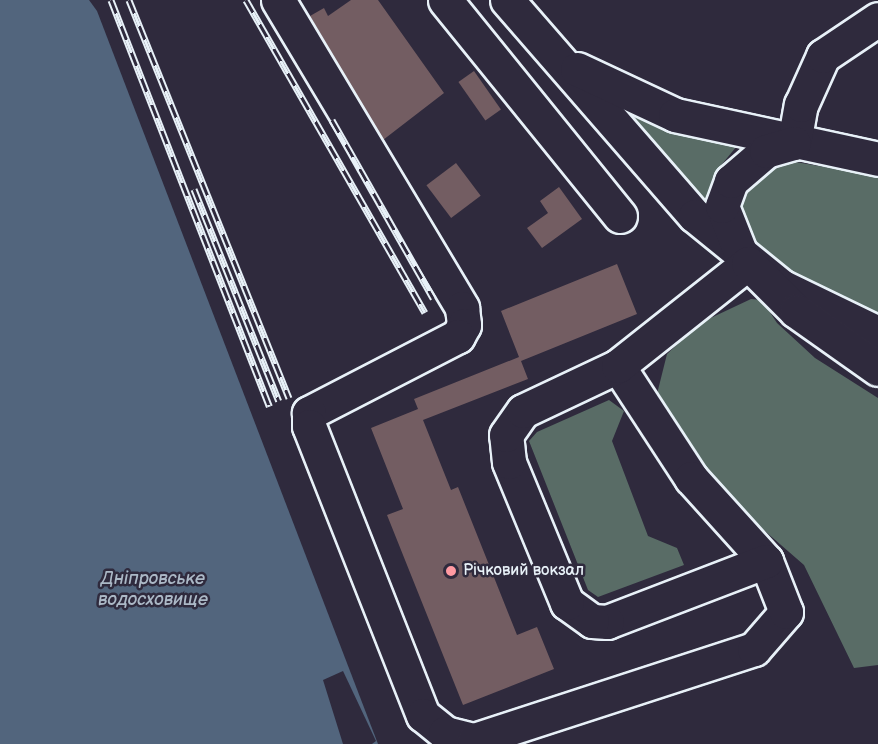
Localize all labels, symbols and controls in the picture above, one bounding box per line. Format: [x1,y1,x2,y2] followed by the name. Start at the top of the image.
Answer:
[463,561,584,581] place label: Річковий вокзал
[444,564,458,578] marker: Річковий вокзал
[98,569,208,612] water label: Дніпровське водосховище

